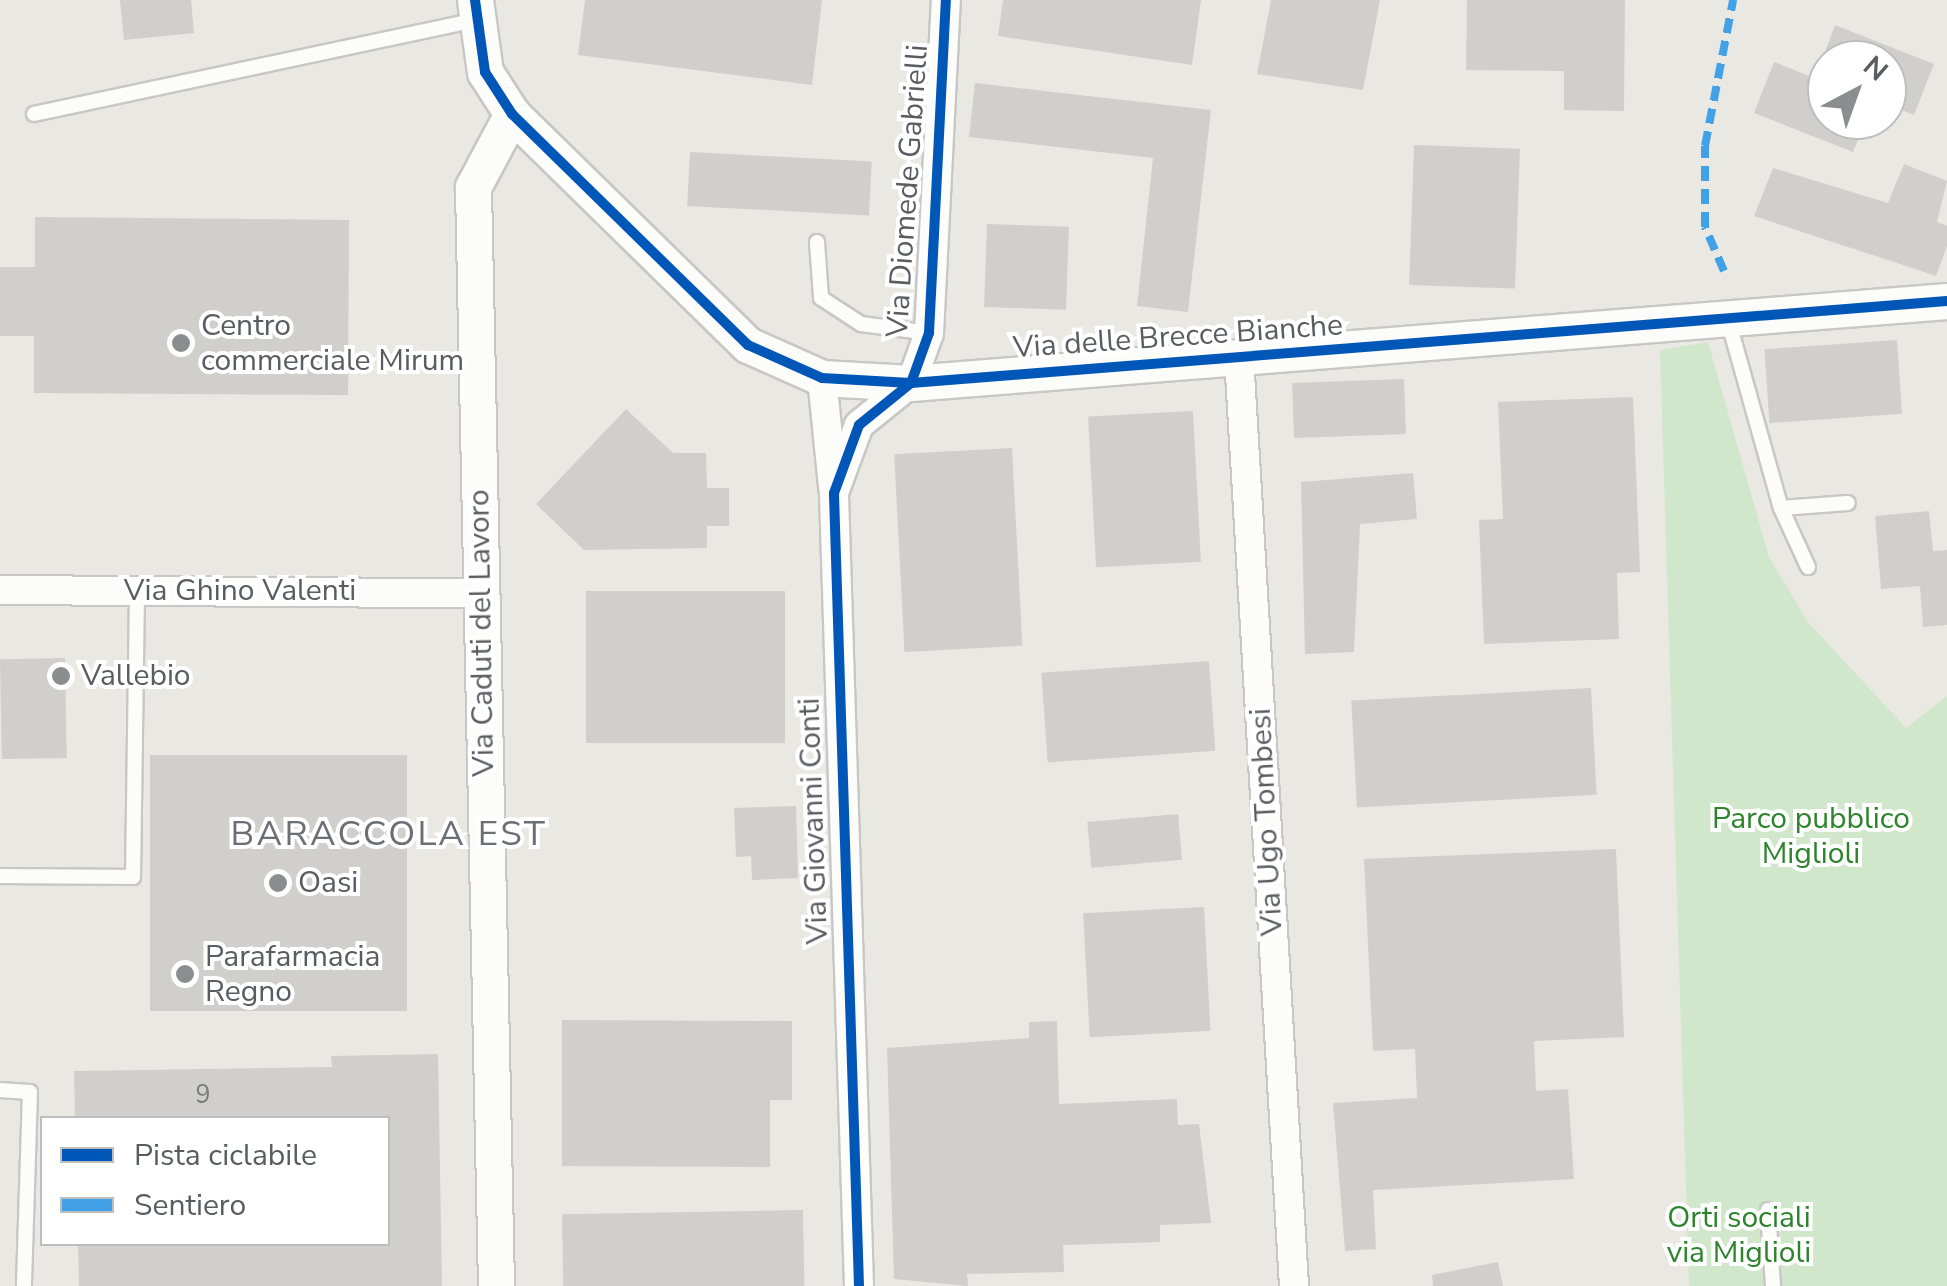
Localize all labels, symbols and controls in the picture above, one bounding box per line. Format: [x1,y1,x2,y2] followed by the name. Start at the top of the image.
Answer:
[1807,40,1907,140] north arrow
[880,43,936,339] street label: Via Diomede Gabrielli
[1855,48,1896,90] text: N
[201,308,464,378] place label: Centro commerciale Mirum
[1012,308,1344,366] street label: Via delle Brecce Bianche
[170,332,192,354] marker: Centro commerciale Mirum
[461,489,503,777] street label: Via Caduti del Lavoro
[124,573,356,609] street label: Via Ghino Valenti
[81,658,191,694] place label: Vallebio
[50,665,72,687] marker: Vallebio
[792,697,836,945] street label: Via Giovanni Conti
[1243,707,1291,937] street label: Via Ugo Tombesi
[1712,801,1910,872] park label: Parco pubblico Miglioli
[231,813,547,855] district label: BARACCOLA EST
[298,865,358,901] place label: Oasi
[267,872,289,894] marker: Oasi
[205,939,380,1010] place label: Parafarmacia Regno
[174,963,196,985] marker: Parafarmacia Regno
[196,1080,210,1110] house number: 9
[40,1116,390,1246] legend
[134,1135,317,1176] text: Pista ciclabile
[134,1185,246,1226] text: Sentiero
[1667,1200,1811,1270] park label: Orti sociali via Miglioli

